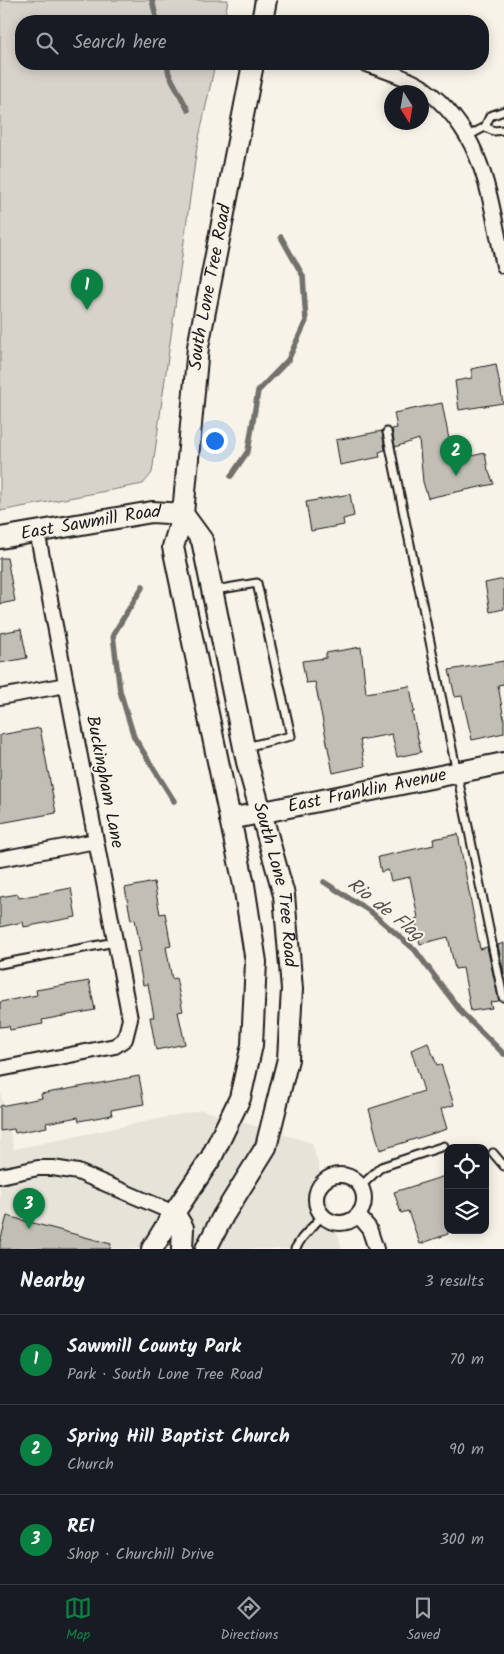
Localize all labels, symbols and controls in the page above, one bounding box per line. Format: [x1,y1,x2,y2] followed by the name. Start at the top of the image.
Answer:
[15,15,489,70] search box
[73,28,167,58] text: Search here
[33,29,61,57] icon: search
[384,85,429,130] north arrow
[181,201,240,371] street label: South Lone Tree Road
[71,269,103,310] pin: 1
[202,428,228,454] your location
[440,435,472,476] pin: 2
[18,498,163,549] street label: East Sawmill Road
[77,713,131,851] street label: Buckingham Lane
[285,761,449,821] street label: East Franklin Avenue
[244,799,305,969] street label: South Lone Tree Road
[340,870,430,950] water label: Rio de Flag
[444,1144,489,1234] map controls
[444,1144,489,1189] button: locate
[13,1188,45,1229] pin: 3
[444,1189,489,1234] button: layers
[20,1265,85,1298] text: Nearby
[425,1269,484,1294] text: 3 results
[67,1332,241,1362] text: Sawmill County Park
[34,1347,38,1372] text: 1
[449,1347,484,1372] text: 70 m
[67,1362,262,1387] text: Park · South Lone Tree Road
[67,1422,290,1452] text: Spring Hill Baptist Church
[31,1437,41,1462] text: 2
[449,1437,484,1462] text: 90 m
[67,1452,114,1477] text: Church
[67,1512,95,1542] text: REI
[32,1527,40,1552] text: 3
[440,1527,484,1552] text: 300 m
[67,1542,214,1567] text: Shop · Churchill Drive
[64,1594,92,1646] tab: Map
[220,1594,278,1646] tab: Directions
[407,1594,440,1646] tab: Saved

